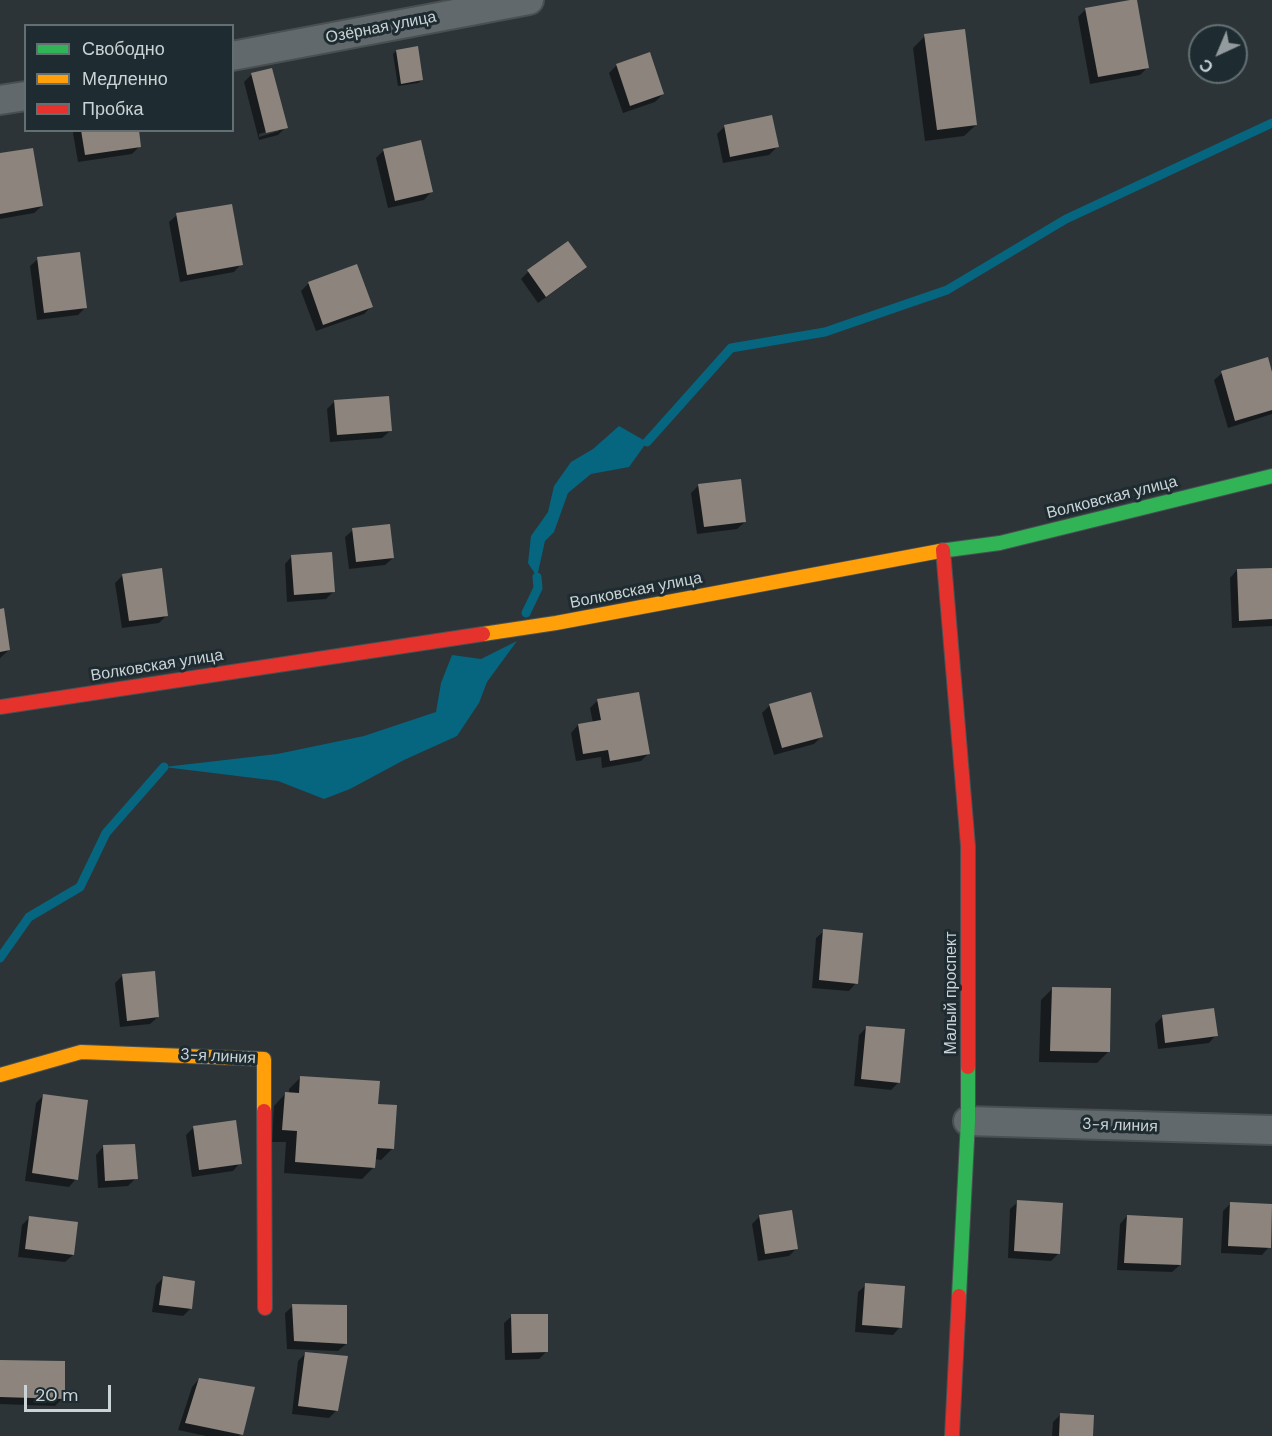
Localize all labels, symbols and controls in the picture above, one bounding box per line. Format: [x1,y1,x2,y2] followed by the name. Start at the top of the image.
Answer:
[324,8,438,48] street label: Озёрная улица
[24,24,234,132] legend
[1188,24,1248,84] north arrow
[82,37,165,61] text: Свободно
[1195,54,1218,77] text: С
[82,67,168,91] text: Медленно
[82,97,144,121] text: Пробка
[1045,472,1179,524] street label: Волковская улица
[568,569,704,613] street label: Волковская улица
[89,646,225,686] street label: Волковская улица
[942,932,962,1054] street label: Малый проспект
[180,1045,256,1069] street label: 3-я линия
[1082,1115,1158,1137] street label: 3-я линия
[27,1373,114,1411] scale bar
[35,1383,78,1407] text: 20 m

